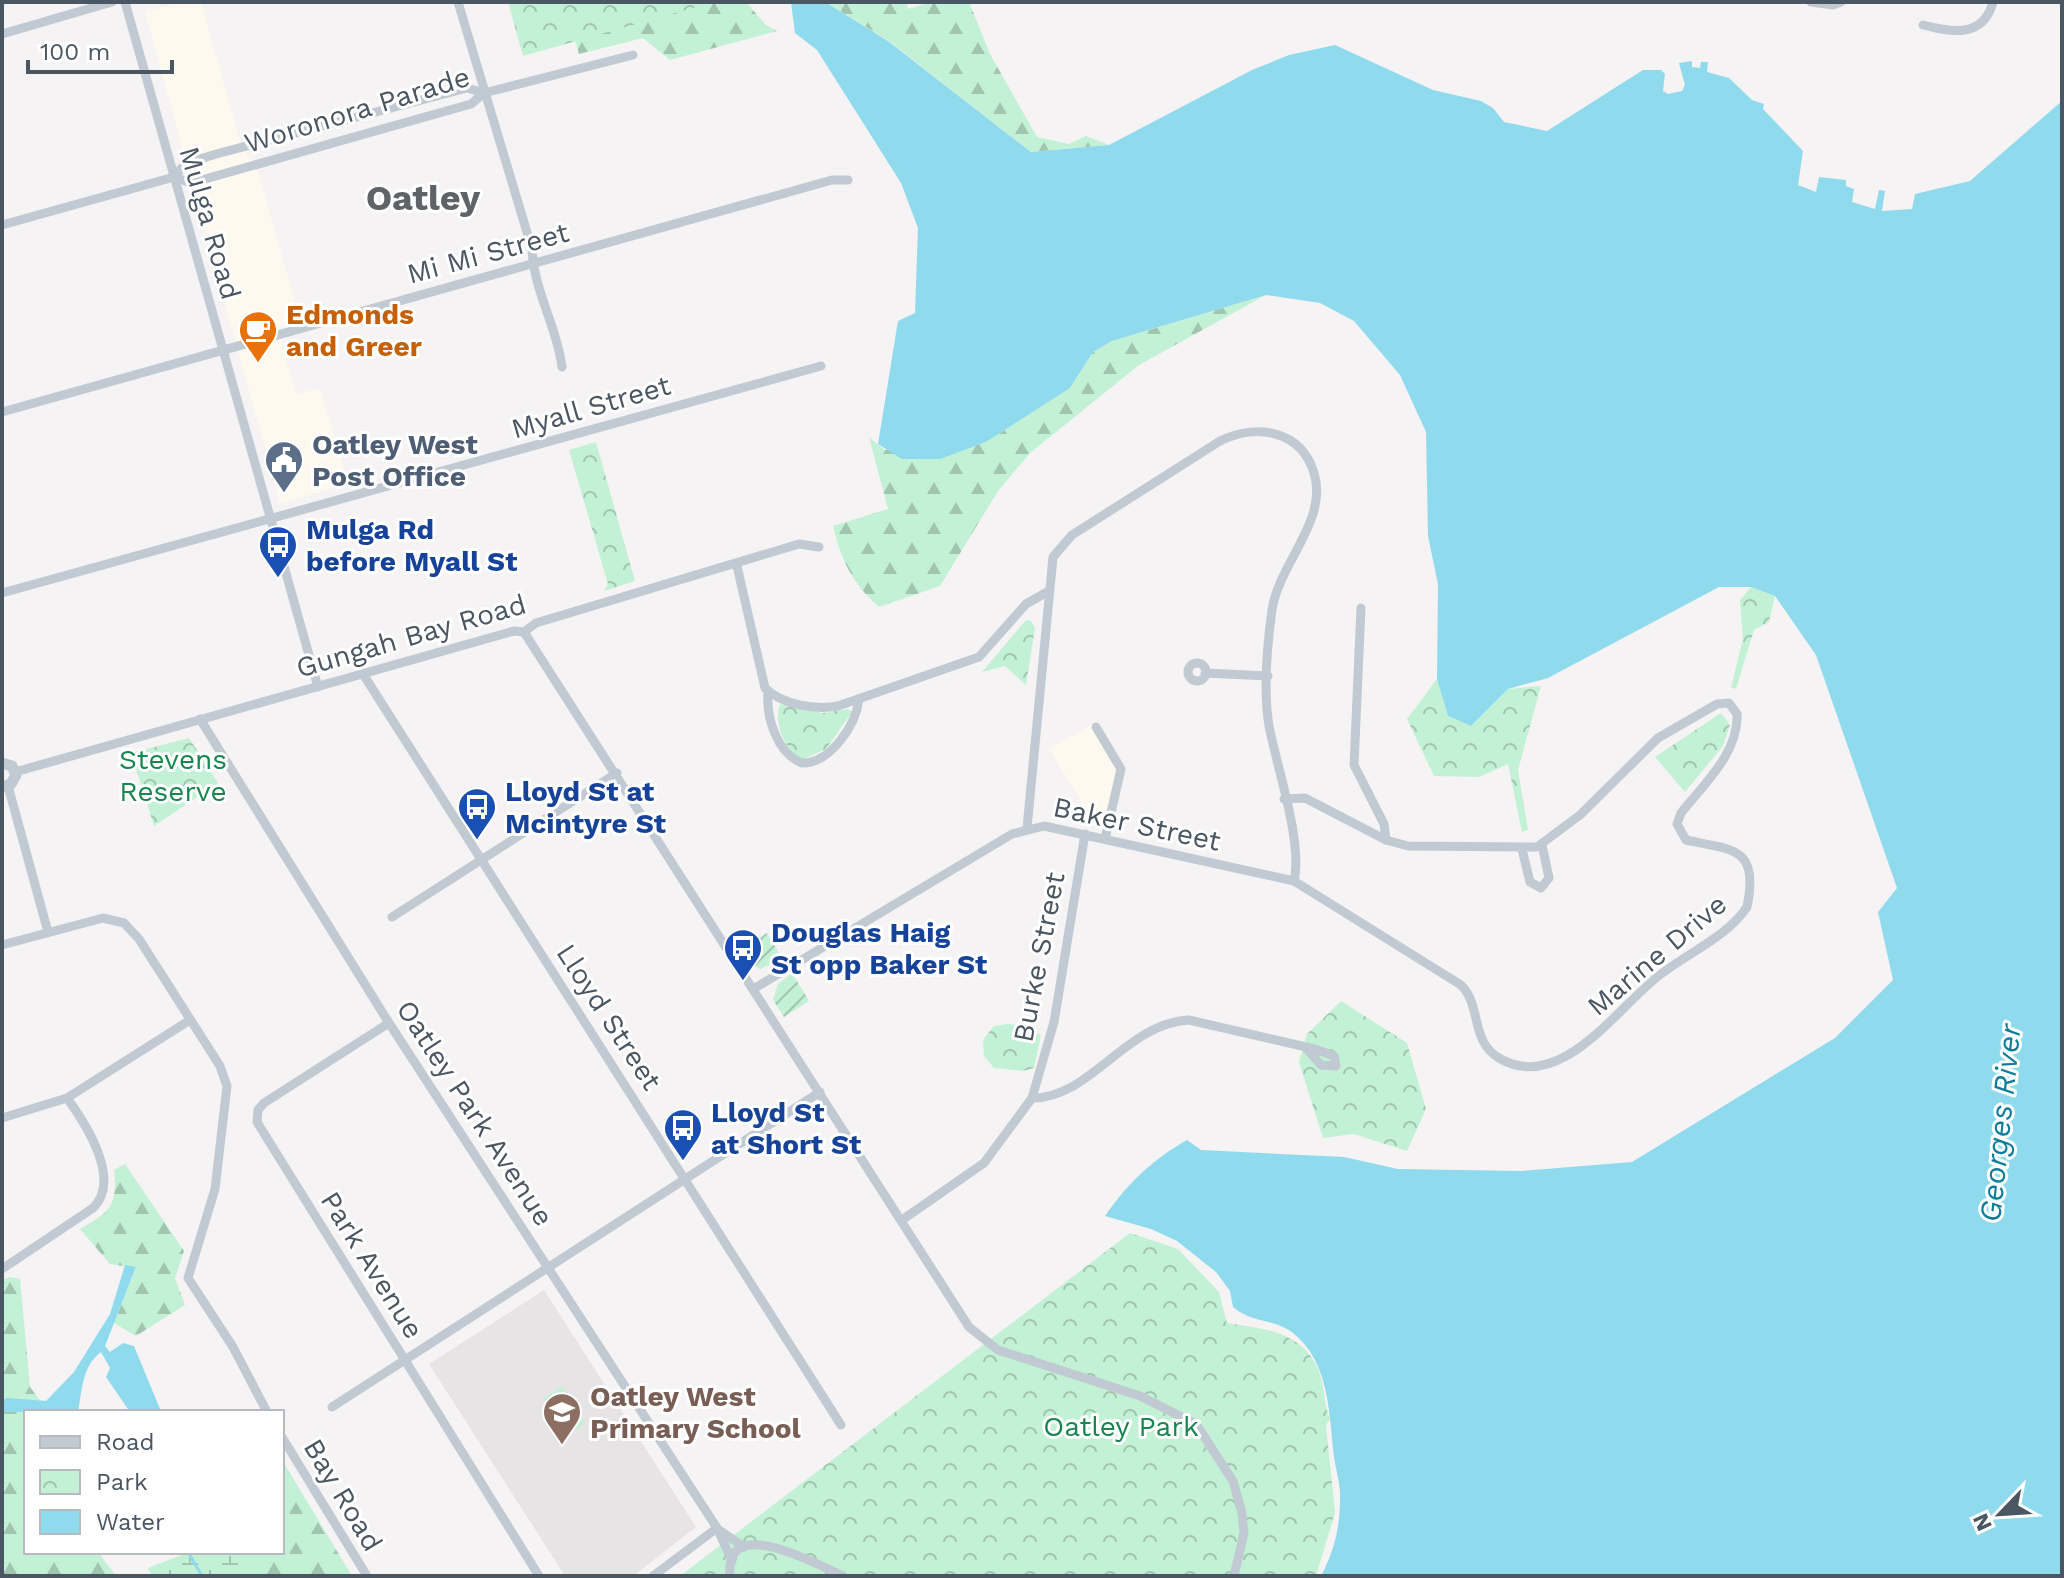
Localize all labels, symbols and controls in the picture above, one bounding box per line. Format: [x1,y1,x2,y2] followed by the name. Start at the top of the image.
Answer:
[28,24,172,74] scale bar
[40,38,110,66] text: 100 m
[240,60,474,160] street label: Woronora Parade
[172,143,248,303] street label: Mulga Road
[366,177,481,219] district label: Oatley
[404,216,573,290] street label: Mi Mi Street
[286,298,422,363] place label: Edmonds and Greer
[237,309,279,364] cafe icon: Edmonds and Greer
[508,368,675,445] street label: Myall Street
[312,428,478,493] place label: Oatley West Post Office
[263,439,305,494] public building icon: Oatley West Post Office
[306,513,517,578] place label: Mulga Rd before Myall St
[257,524,299,579] bus stop icon: Mulga Rd before Myall St
[292,587,530,685] street label: Gungah Bay Road
[119,743,227,808] park label: Stevens Reserve
[505,775,666,840] place label: Lloyd St at Mcintyre St
[456,786,498,841] bus stop icon: Lloyd St at Mcintyre St
[1050,790,1224,858] street label: Baker Street
[1006,869,1072,1045] street label: Burke Street
[1581,887,1733,1023] street label: Marine Drive
[771,916,987,981] place label: Douglas Haig St opp Baker St
[722,927,764,982] bus stop icon: Douglas Haig St opp Baker St
[550,938,669,1096] street label: Lloyd Street
[390,994,560,1232] street label: Oatley Park Avenue
[1972,1021,2028,1224] water label: Georges River
[711,1096,861,1161] place label: Lloyd St at Short St
[662,1107,704,1162] bus stop icon: Lloyd St at Short St
[314,1185,430,1345] street label: Park Avenue
[590,1380,801,1445] place label: Oatley West Primary School
[541,1391,583,1446] school or university icon: Oatley West Primary School
[24,1410,284,1554] legend
[1043,1410,1199,1443] park label: Oatley Park
[96,1428,155,1456] text: Road
[297,1433,389,1557] street label: Bay Road
[96,1468,148,1496] text: Park
[1960,1474,2040,1554] north arrow
[96,1508,165,1536] text: Water
[1968,1510,1997,1535] text: N

